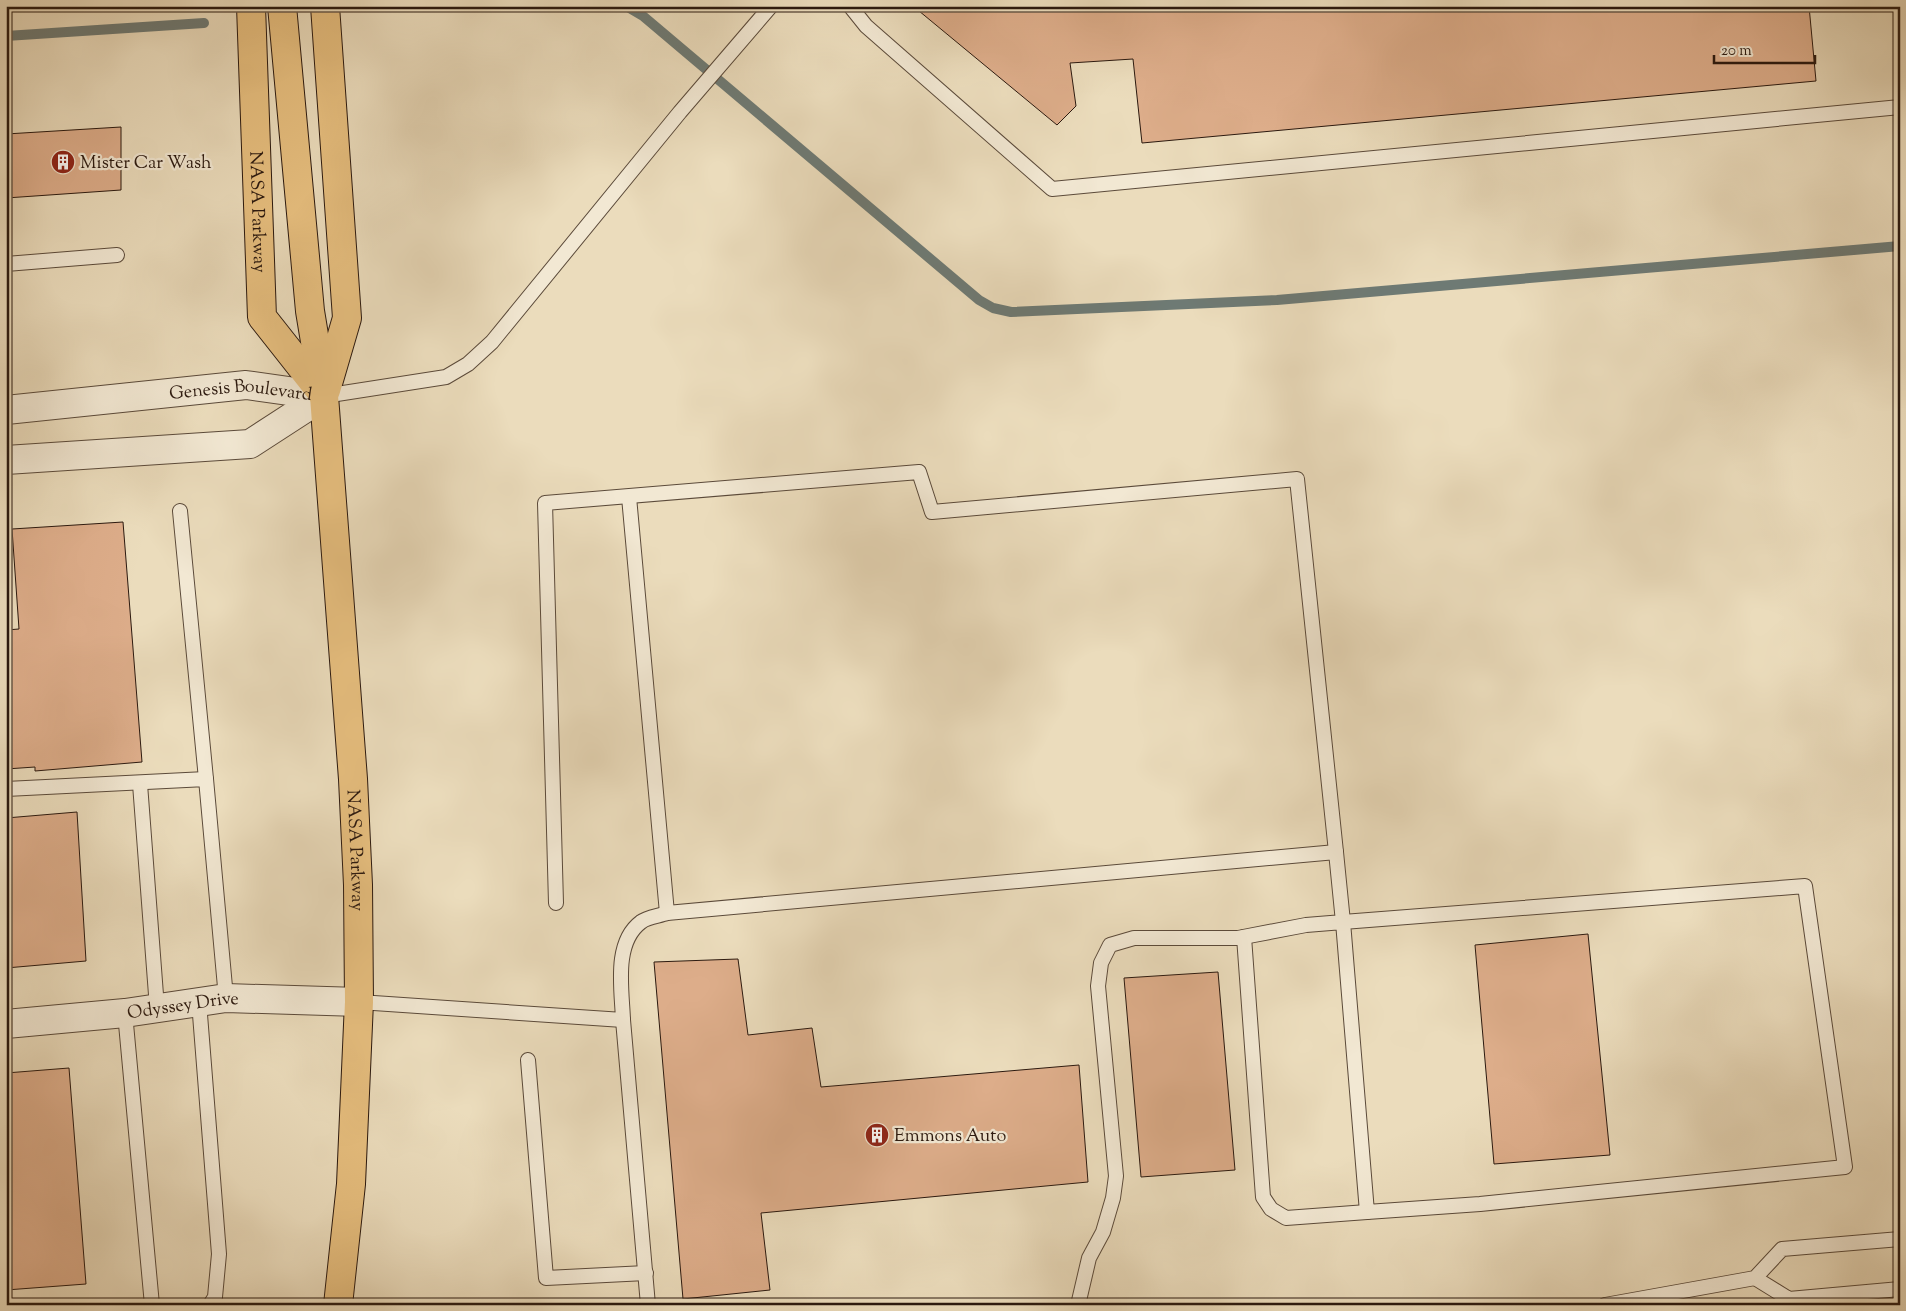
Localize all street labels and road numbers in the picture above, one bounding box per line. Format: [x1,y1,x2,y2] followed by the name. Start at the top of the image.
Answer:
[241,151,271,273] street label: NASA Parkway
[168,374,314,409] street label: Genesis Boulevard
[339,789,369,911] street label: NASA Parkway
[125,986,239,1028] street label: Odyssey Drive

